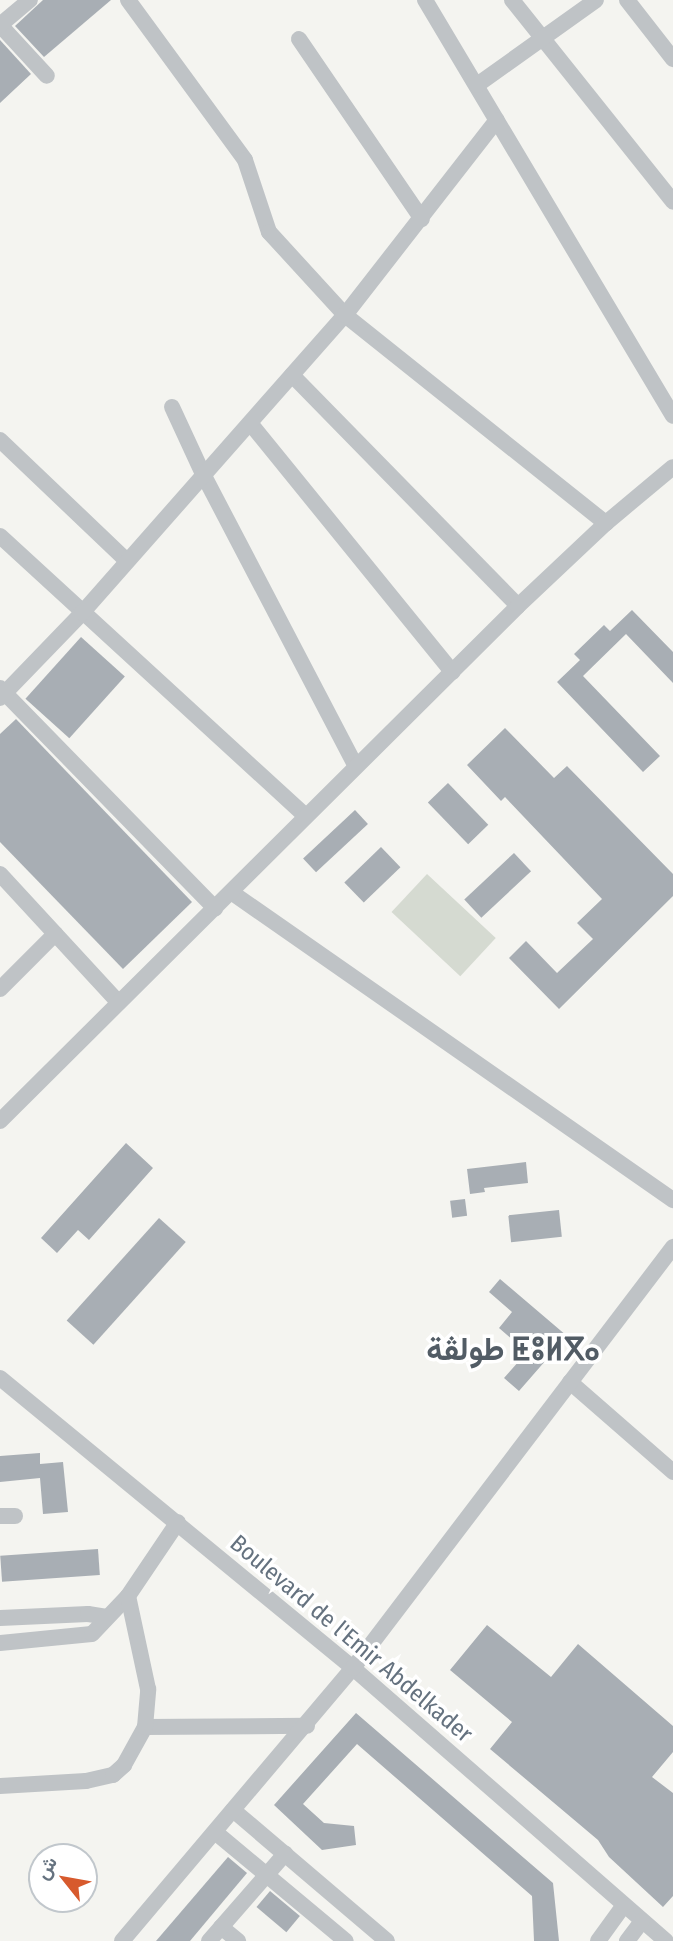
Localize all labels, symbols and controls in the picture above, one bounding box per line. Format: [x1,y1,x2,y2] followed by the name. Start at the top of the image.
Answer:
[426,1330,600,1368] district label: طولڤة ⵟⵓⵍⴳⴰ
[224,1529,478,1749] street label: Boulevard de l'Emir Abdelkader
[28,1843,98,1913] north arrow
[31,1852,62,1884] text: ش

